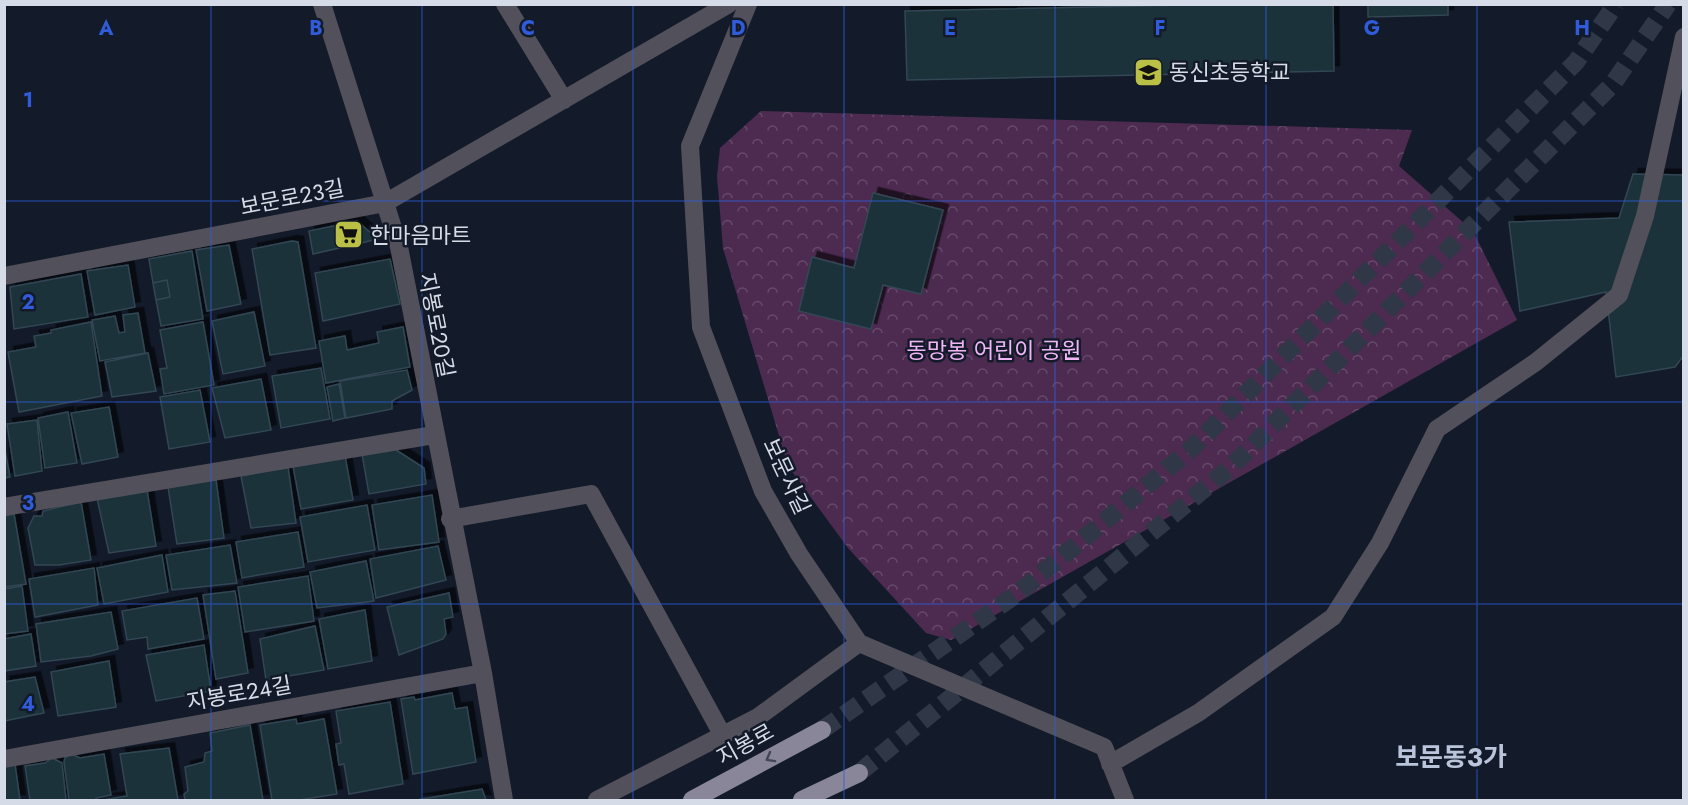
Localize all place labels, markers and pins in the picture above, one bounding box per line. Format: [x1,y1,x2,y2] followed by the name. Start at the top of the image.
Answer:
[1132,56,1164,88] school or university icon: 동신초등학교
[1169,56,1290,88] place label: 동신초등학교
[333,219,365,251] supermarket icon: 한마음마트
[370,219,471,251] place label: 한마음마트

